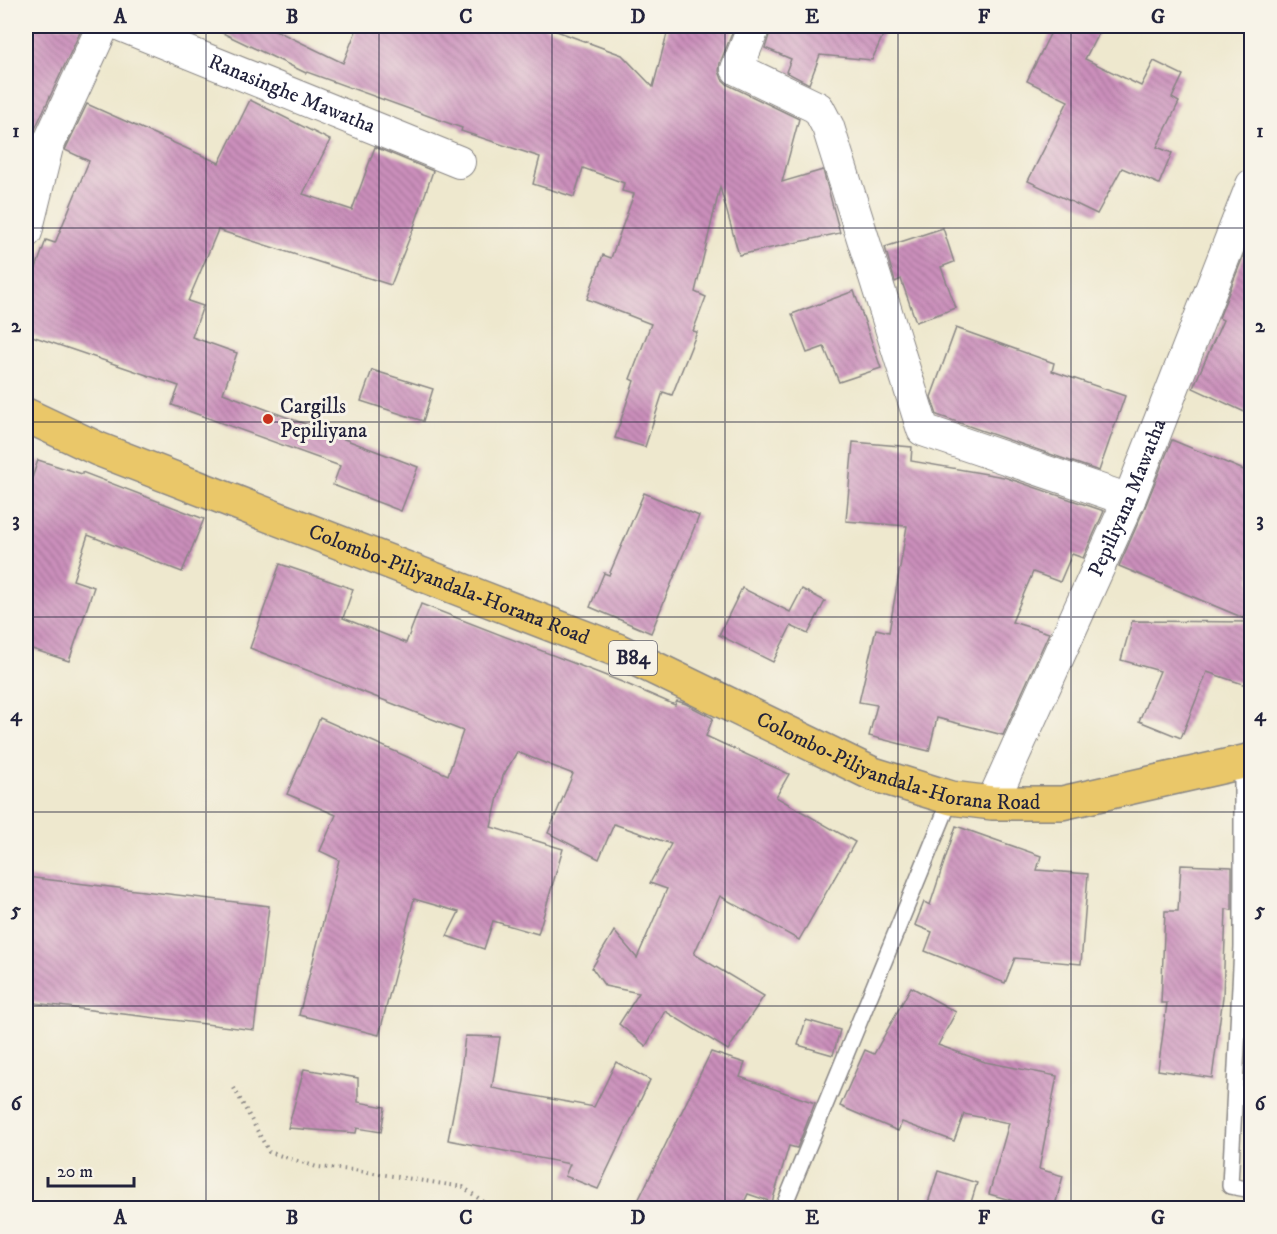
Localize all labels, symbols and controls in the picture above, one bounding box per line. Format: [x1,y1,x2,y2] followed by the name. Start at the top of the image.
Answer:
[113,5,128,30] text: A
[286,5,298,30] text: B
[459,5,473,30] text: C
[631,5,646,30] text: D
[805,5,819,30] text: E
[978,5,991,30] text: F
[1151,5,1165,30] text: G
[204,49,379,140] street label: Ranasinghe Mawatha
[12,119,20,144] text: 1
[1256,119,1264,144] text: 1
[11,314,22,339] text: 2
[1255,314,1266,339] text: 2
[280,394,367,444] place label: Cargills Pepiliyana
[261,412,275,426] marker: Cargills Pepiliyana
[1083,415,1172,581] street label: Pepiliyana Mawatha
[12,508,20,533] text: 3
[1256,508,1264,533] text: 3
[305,519,594,651] street label: Colombo-Piliyandala-Horana Road
[609,641,657,675] road number: B84
[10,703,23,728] text: 4
[1254,703,1267,728] text: 4
[752,706,1041,816] street label: Colombo-Piliyandala-Horana Road
[10,898,21,923] text: 5
[1254,898,1265,923] text: 5
[11,1092,23,1117] text: 6
[1255,1092,1267,1117] text: 6
[48,1150,134,1188] scale bar
[57,1161,93,1183] text: 20 m
[113,1206,128,1231] text: A
[286,1206,298,1231] text: B
[459,1206,473,1231] text: C
[631,1206,646,1231] text: D
[805,1206,819,1231] text: E
[978,1206,991,1231] text: F
[1151,1206,1165,1231] text: G

